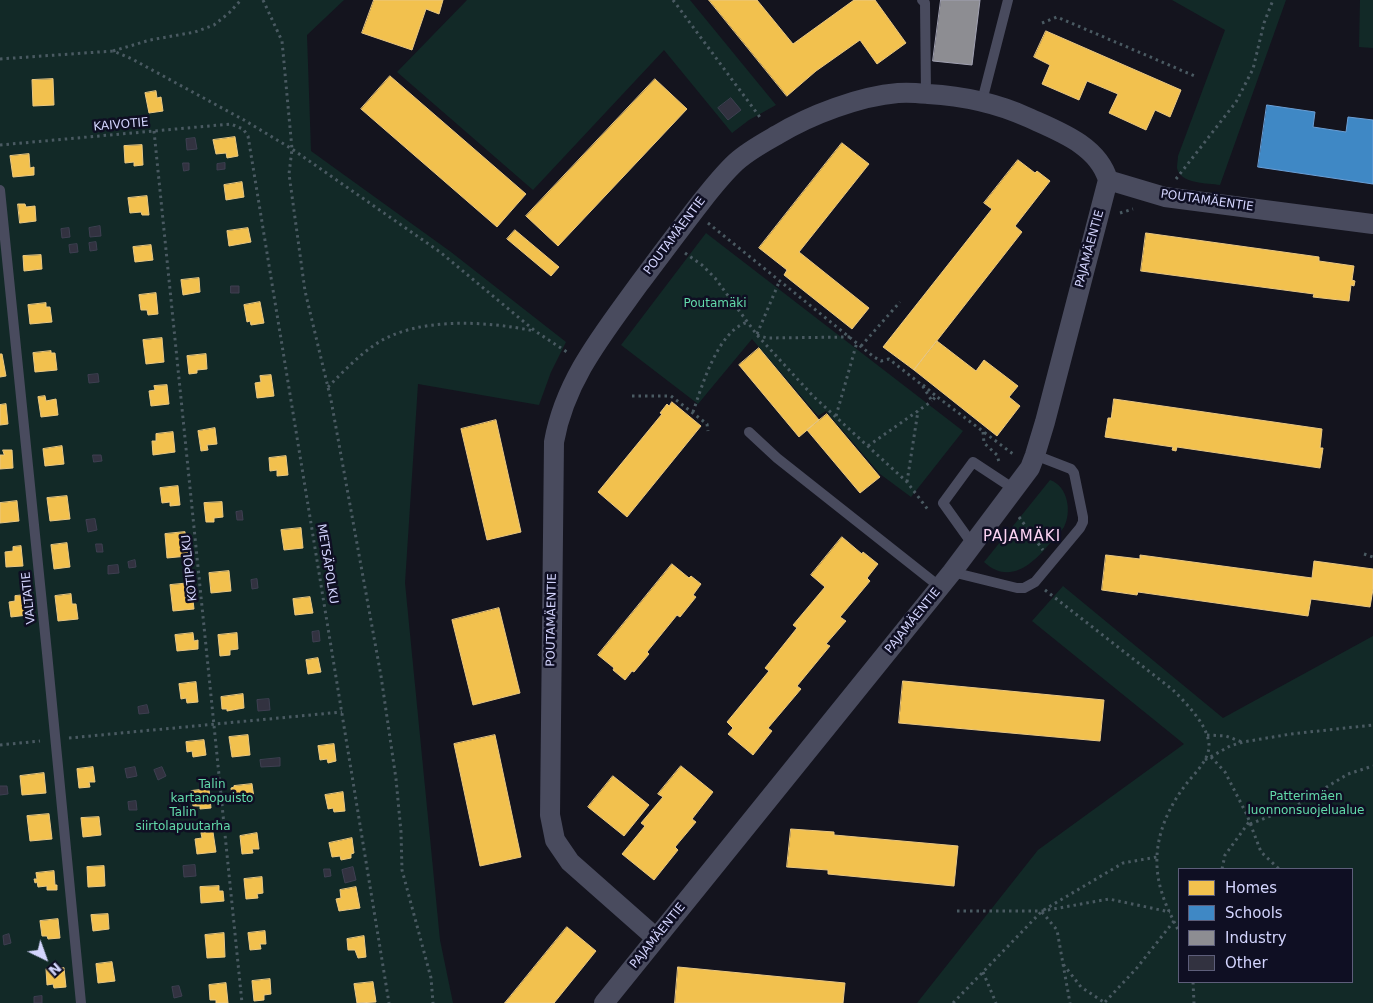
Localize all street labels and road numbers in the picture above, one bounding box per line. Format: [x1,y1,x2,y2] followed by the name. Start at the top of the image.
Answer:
[93,115,149,135] street label: KAIVOTIE
[1160,187,1254,215] street label: POUTAMÄENTIE
[641,194,709,278] street label: POUTAMÄENTIE
[1073,209,1107,289] street label: PAJAMÄENTIE
[314,523,340,605] street label: METSÄPOLKU
[179,534,201,602] street label: KOTIPOLKU
[19,571,39,625] street label: VALTATIE
[544,573,560,667] street label: POUTAMÄENTIE
[882,585,944,657] street label: PAJAMÄENTIE
[627,900,689,972] street label: PAJAMÄENTIE

